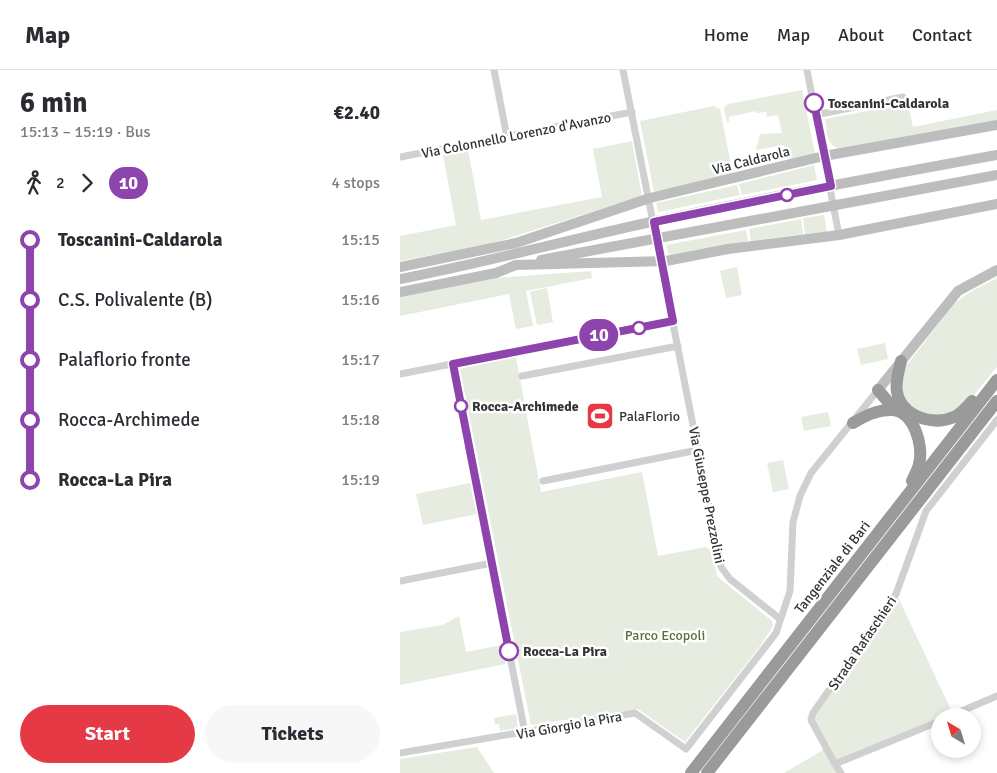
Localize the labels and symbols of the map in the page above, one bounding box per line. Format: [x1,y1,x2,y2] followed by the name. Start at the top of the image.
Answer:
[804,93,824,113] marker: Toscanini-Caldarola
[828,95,949,112] place label: Toscanini-Caldarola
[420,109,612,162] street label: Via Colonnello Lorenzo d'Avanzo
[711,143,792,178] street label: Via Caldarola
[780,188,794,202] unlabelled marker
[576,319,622,351] line badge: 10
[632,321,646,335] unlabelled marker
[472,398,579,415] place label: Rocca-Archimede
[454,399,468,413] marker: Rocca-Archimede
[585,401,615,431] sports icon: PalaFlorio
[619,408,680,425] place label: PalaFlorio
[685,425,728,565] street label: Via Giuseppe Prezzolini
[791,518,874,617] street label: Tangenziale di Bari
[825,593,900,694] street label: Strada Rafaschieri
[625,627,705,644] park label: Parco Ecopoli
[499,641,519,661] marker: Rocca-La Pira
[523,643,607,660] place label: Rocca-La Pira
[515,708,623,743] street label: Via Giorgio la Pira
[931,708,981,758] north arrow

